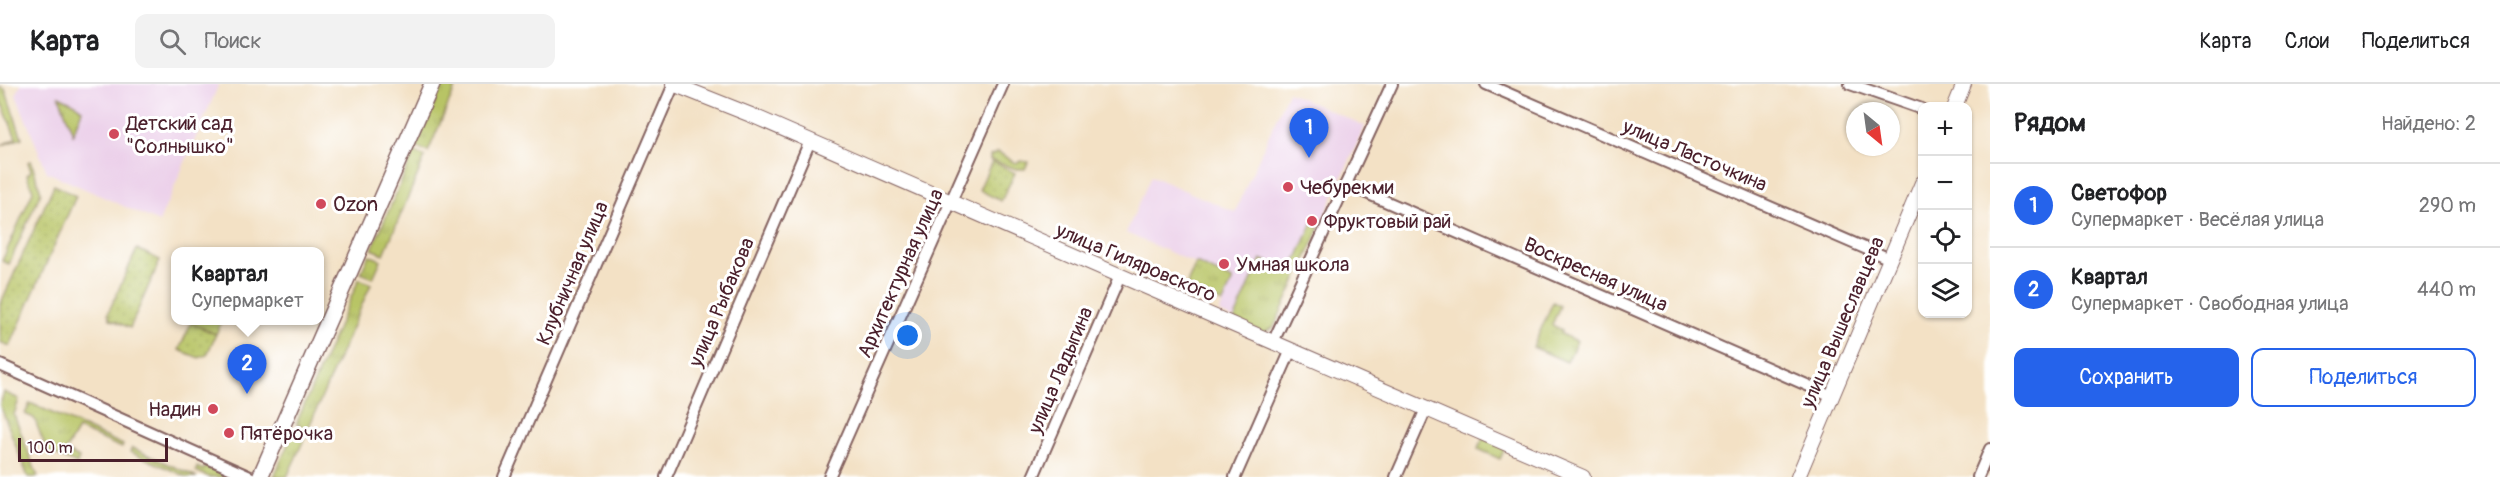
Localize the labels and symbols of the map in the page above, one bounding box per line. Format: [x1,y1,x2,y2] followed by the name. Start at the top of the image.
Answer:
[1846,102,1900,156] north arrow
[1290,109,1328,158] pin: 1
[125,111,234,159] place label: Детский сад "Солнышко"
[1618,113,1771,197] street label: улица Ласточкина
[107,127,121,141] marker: Детский сад "Солнышко"
[1300,175,1394,200] place label: Чебурекми
[1281,180,1295,194] marker: Чебурекми
[852,185,949,362] street label: Архитектурная улица
[333,192,378,217] place label: Ozon
[314,197,328,211] marker: Ozon
[531,198,614,349] street label: Клубничная улица
[1324,209,1451,234] place label: Фруктовый рай
[1305,214,1319,228] marker: Фруктовый рай
[1051,217,1220,308] street label: улица Гиляровского
[1520,232,1672,317] street label: Воскресная улица
[1795,233,1890,413] street label: улица Вышеславцева
[683,234,760,371] street label: улица Рыбакова
[1236,252,1349,277] place label: Умная школа
[1217,257,1231,271] marker: Умная школа
[1022,303,1098,438] street label: улица Ладыгина
[893,321,922,350] your location
[228,344,266,394] pin: 2
[148,397,201,422] place label: Надин
[206,402,220,416] marker: Надин
[241,421,333,446] place label: Пятёрочка
[222,426,236,440] marker: Пятёрочка
[18,435,168,462] scale bar

